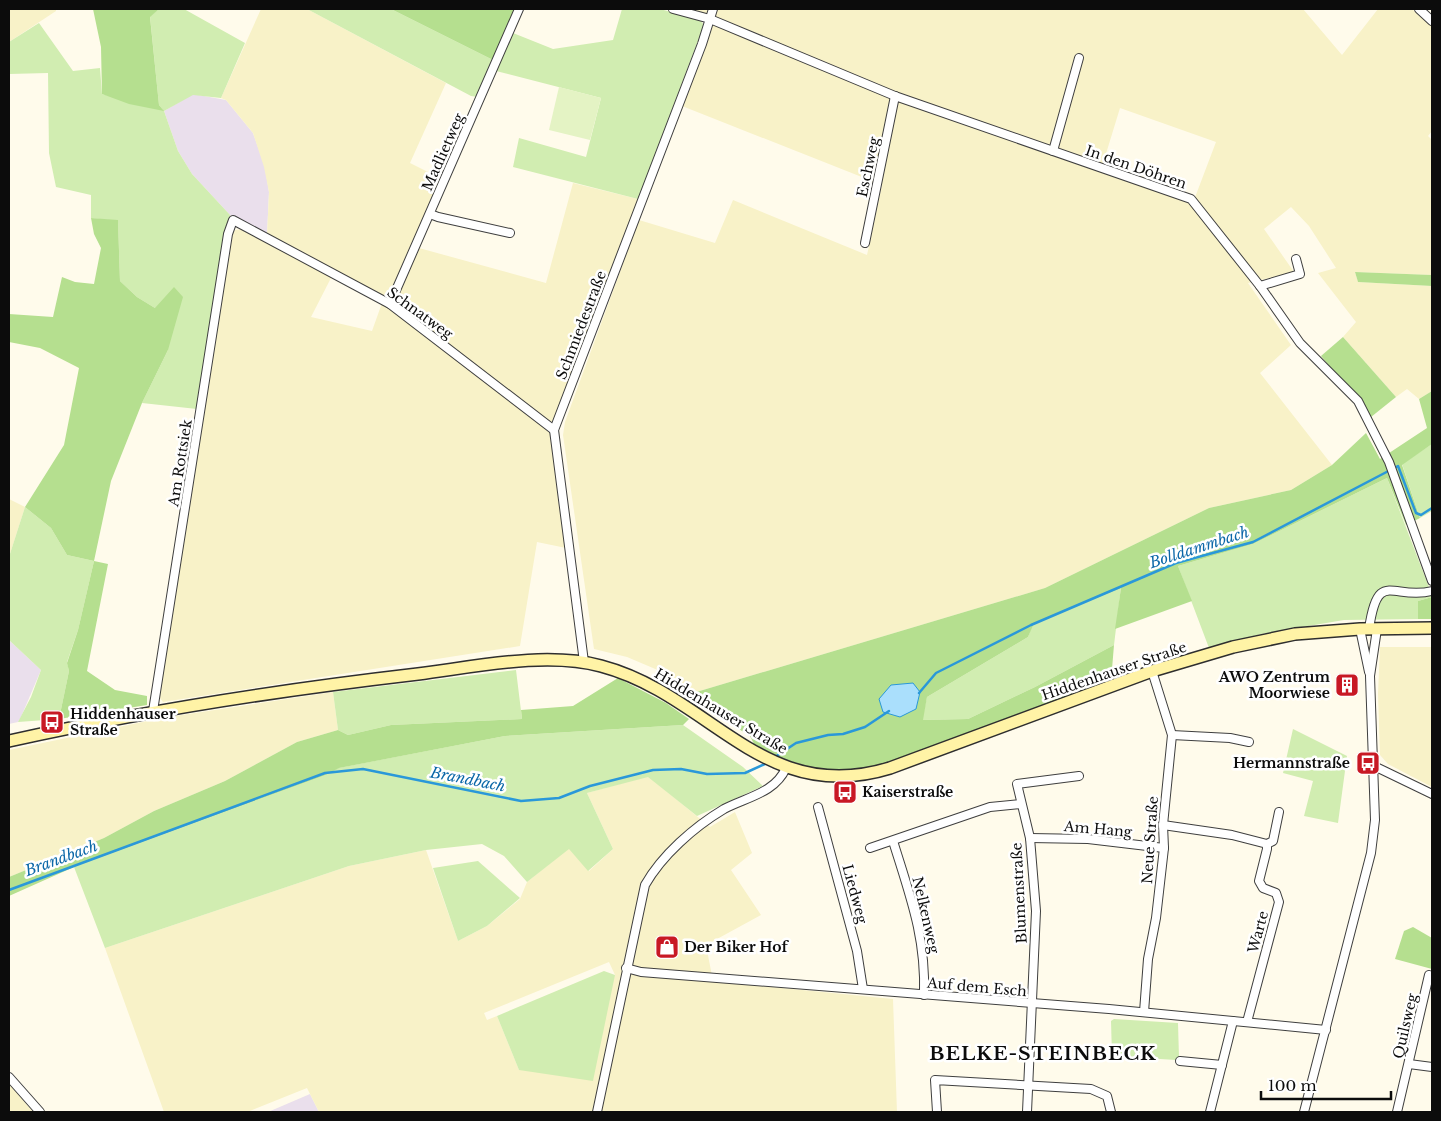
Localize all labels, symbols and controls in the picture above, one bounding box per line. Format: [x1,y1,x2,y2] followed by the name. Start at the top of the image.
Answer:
[418,110,468,194] street label: Madlietweg
[853,134,883,199] street label: Eschweg
[1083,141,1189,193] street label: In den Döhren
[552,268,610,382] street label: Schmiedestraße
[384,283,457,343] street label: Schnatweg
[164,418,196,509] street label: Am Rottsiek
[1146,522,1252,572] water label: Bolldammbach
[1039,638,1189,704] street label: Hiddenhauser Straße
[651,664,791,758] street label: Hiddenhauser Straße
[1218,668,1331,702] place label: AWO Zentrum Moorwiese
[1334,672,1360,698] building icon: AWO Zentrum Moorwiese
[70,705,176,739] place label: Hiddenhauser Straße
[39,709,65,735] bus stop icon: Hiddenhauser Straße
[1355,750,1381,776] bus stop icon: Hermannstraße
[1233,754,1350,772] place label: Hermannstraße
[428,762,508,796] water label: Brandbach
[832,779,858,805] bus stop icon: Kaiserstraße
[862,783,953,801] place label: Kaiserstraße
[1138,796,1162,884] street label: Neue Straße
[1062,817,1134,841] street label: Am Hang
[21,836,100,880] water label: Brandbach
[1007,842,1031,944] street label: Blumenstraße
[838,862,872,926] street label: Liedweg
[908,875,944,956] street label: Nelkenweg
[1243,909,1272,956] street label: Warte
[654,934,680,960] shop icon: Der Biker Hof
[684,938,789,956] place label: Der Biker Hof
[925,974,1028,1000] street label: Auf dem Esch
[1389,991,1421,1060] street label: Quilsweg
[929,1042,1157,1065] district label: BELKE-STEINBECK
[1261,1068,1391,1100] scale bar
[1268,1076,1317,1095] text: 100 m

